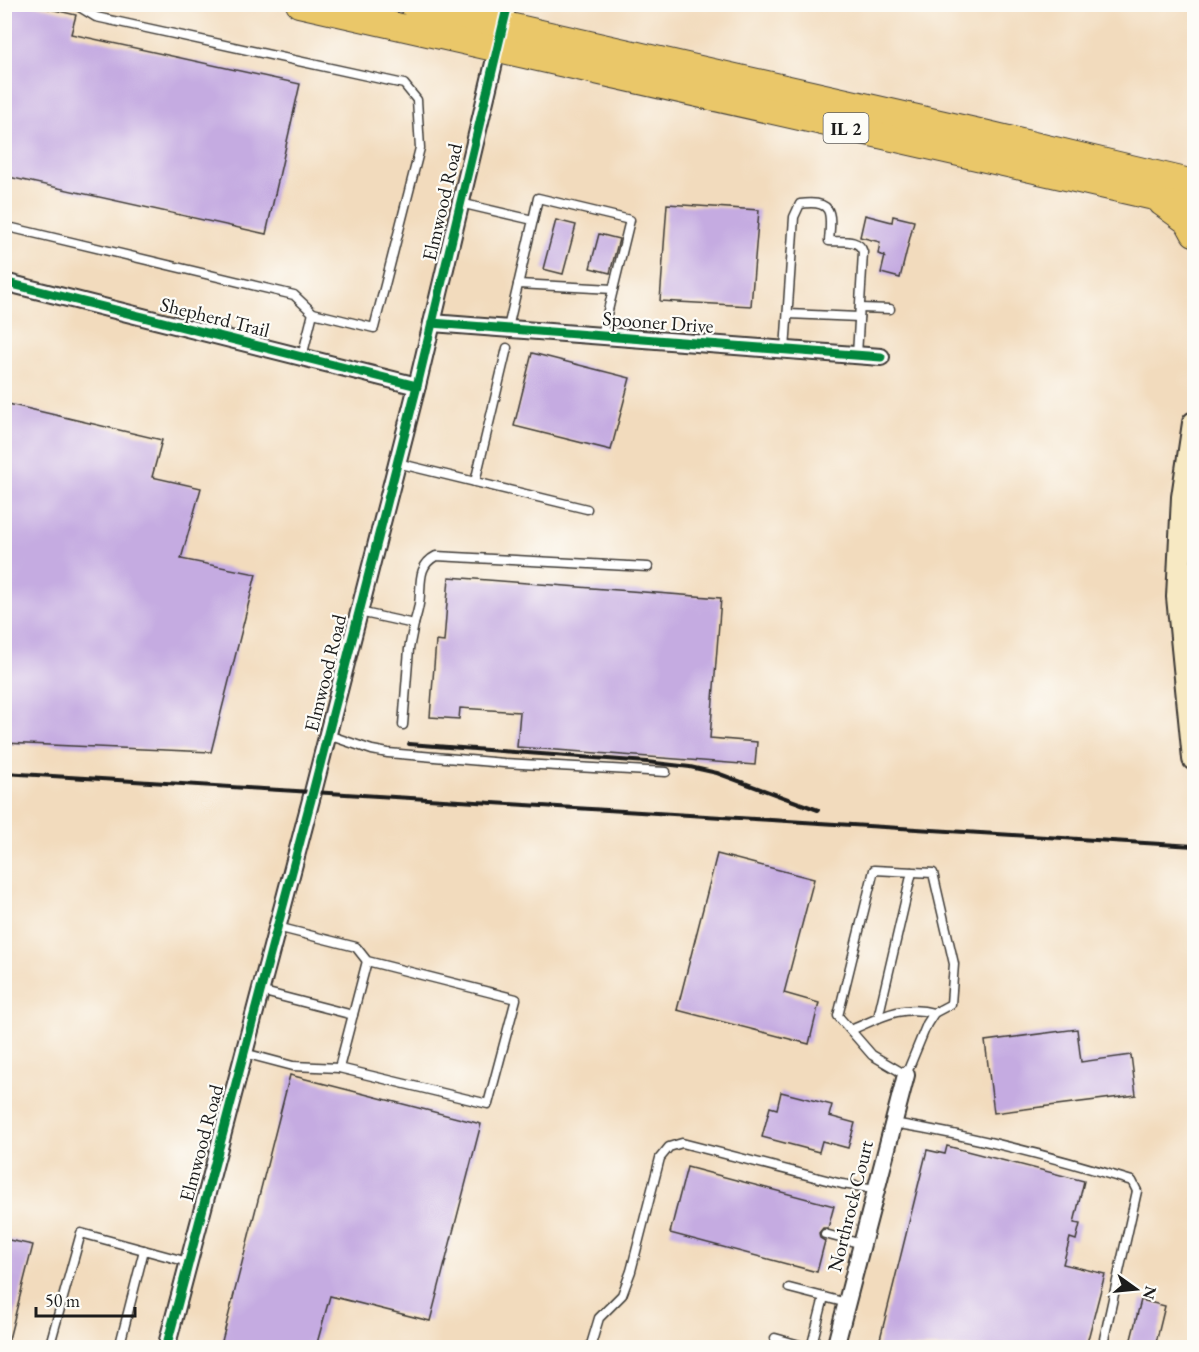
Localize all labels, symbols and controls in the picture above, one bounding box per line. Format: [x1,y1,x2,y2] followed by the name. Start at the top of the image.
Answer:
[824,113,868,143] road number: IL 2
[416,140,468,263] street label: Elmwood Road
[157,291,273,343] street label: Shepherd Trail
[602,305,715,339] street label: Spooner Drive
[298,611,352,734] street label: Elmwood Road
[173,1081,229,1204] street label: Elmwood Road
[821,1137,879,1274] street label: Northrock Court
[1106,1259,1166,1319] north arrow
[36,1280,135,1318] scale bar
[1138,1284,1162,1302] text: N
[45,1289,80,1312] text: 50 m

